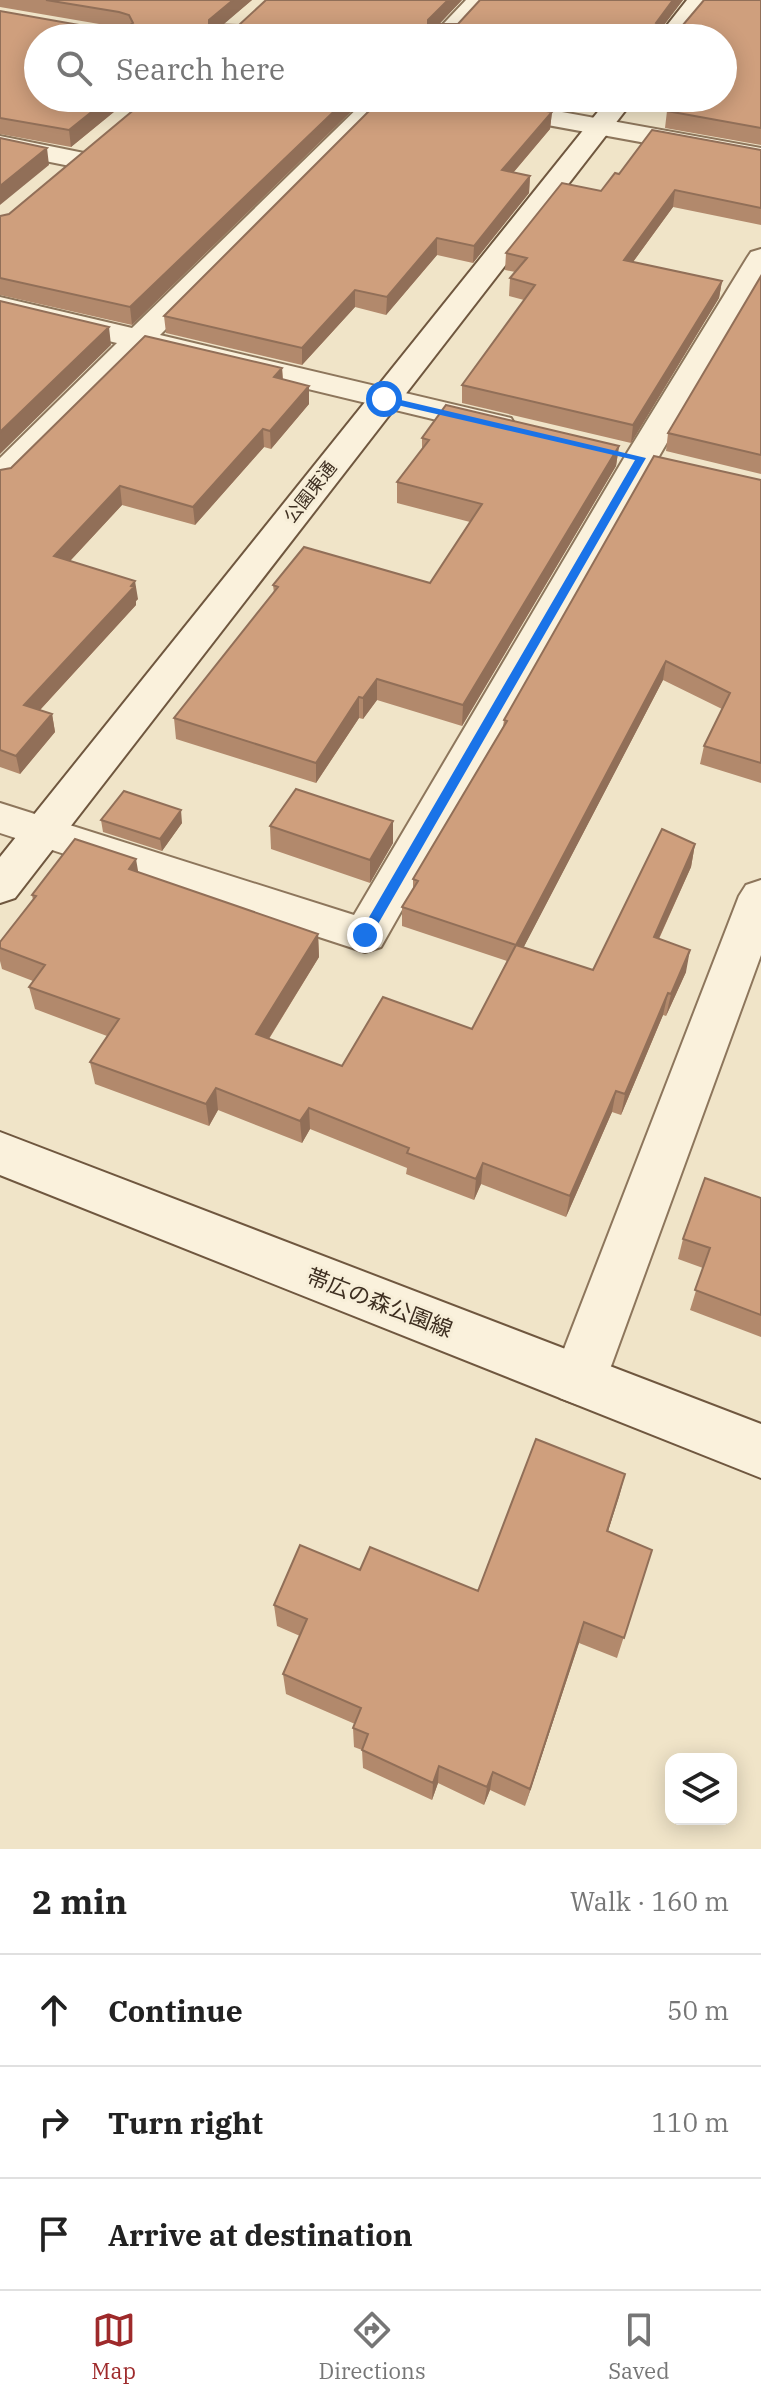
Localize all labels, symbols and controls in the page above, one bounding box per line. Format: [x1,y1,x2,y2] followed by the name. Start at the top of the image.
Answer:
[24,24,737,112] search box
[52,46,96,90] icon: search
[116,49,285,88] text: Search here
[366,381,402,417] route start
[279,457,341,527] street label: 公園東通
[347,917,383,953] route end
[303,1261,457,1343] street label: 帯広の森公園線
[665,1753,737,1825] map controls
[665,1753,737,1825] button: layers
[32,1879,127,1923] text: 2 min
[570,1884,729,1918] text: Walk · 160 m
[32,1988,76,2032] icon: ahead
[108,1991,243,2030] text: Continue
[667,1993,729,2027] text: 50 m
[32,2100,76,2144] icon: right
[108,2103,263,2142] text: Turn right
[651,2105,729,2139] text: 110 m
[32,2212,76,2256] icon: arrive
[108,2215,413,2254] text: Arrive at destination
[91,2308,136,2385] tab: Map
[318,2308,426,2385] tab: Directions
[608,2308,670,2385] tab: Saved

